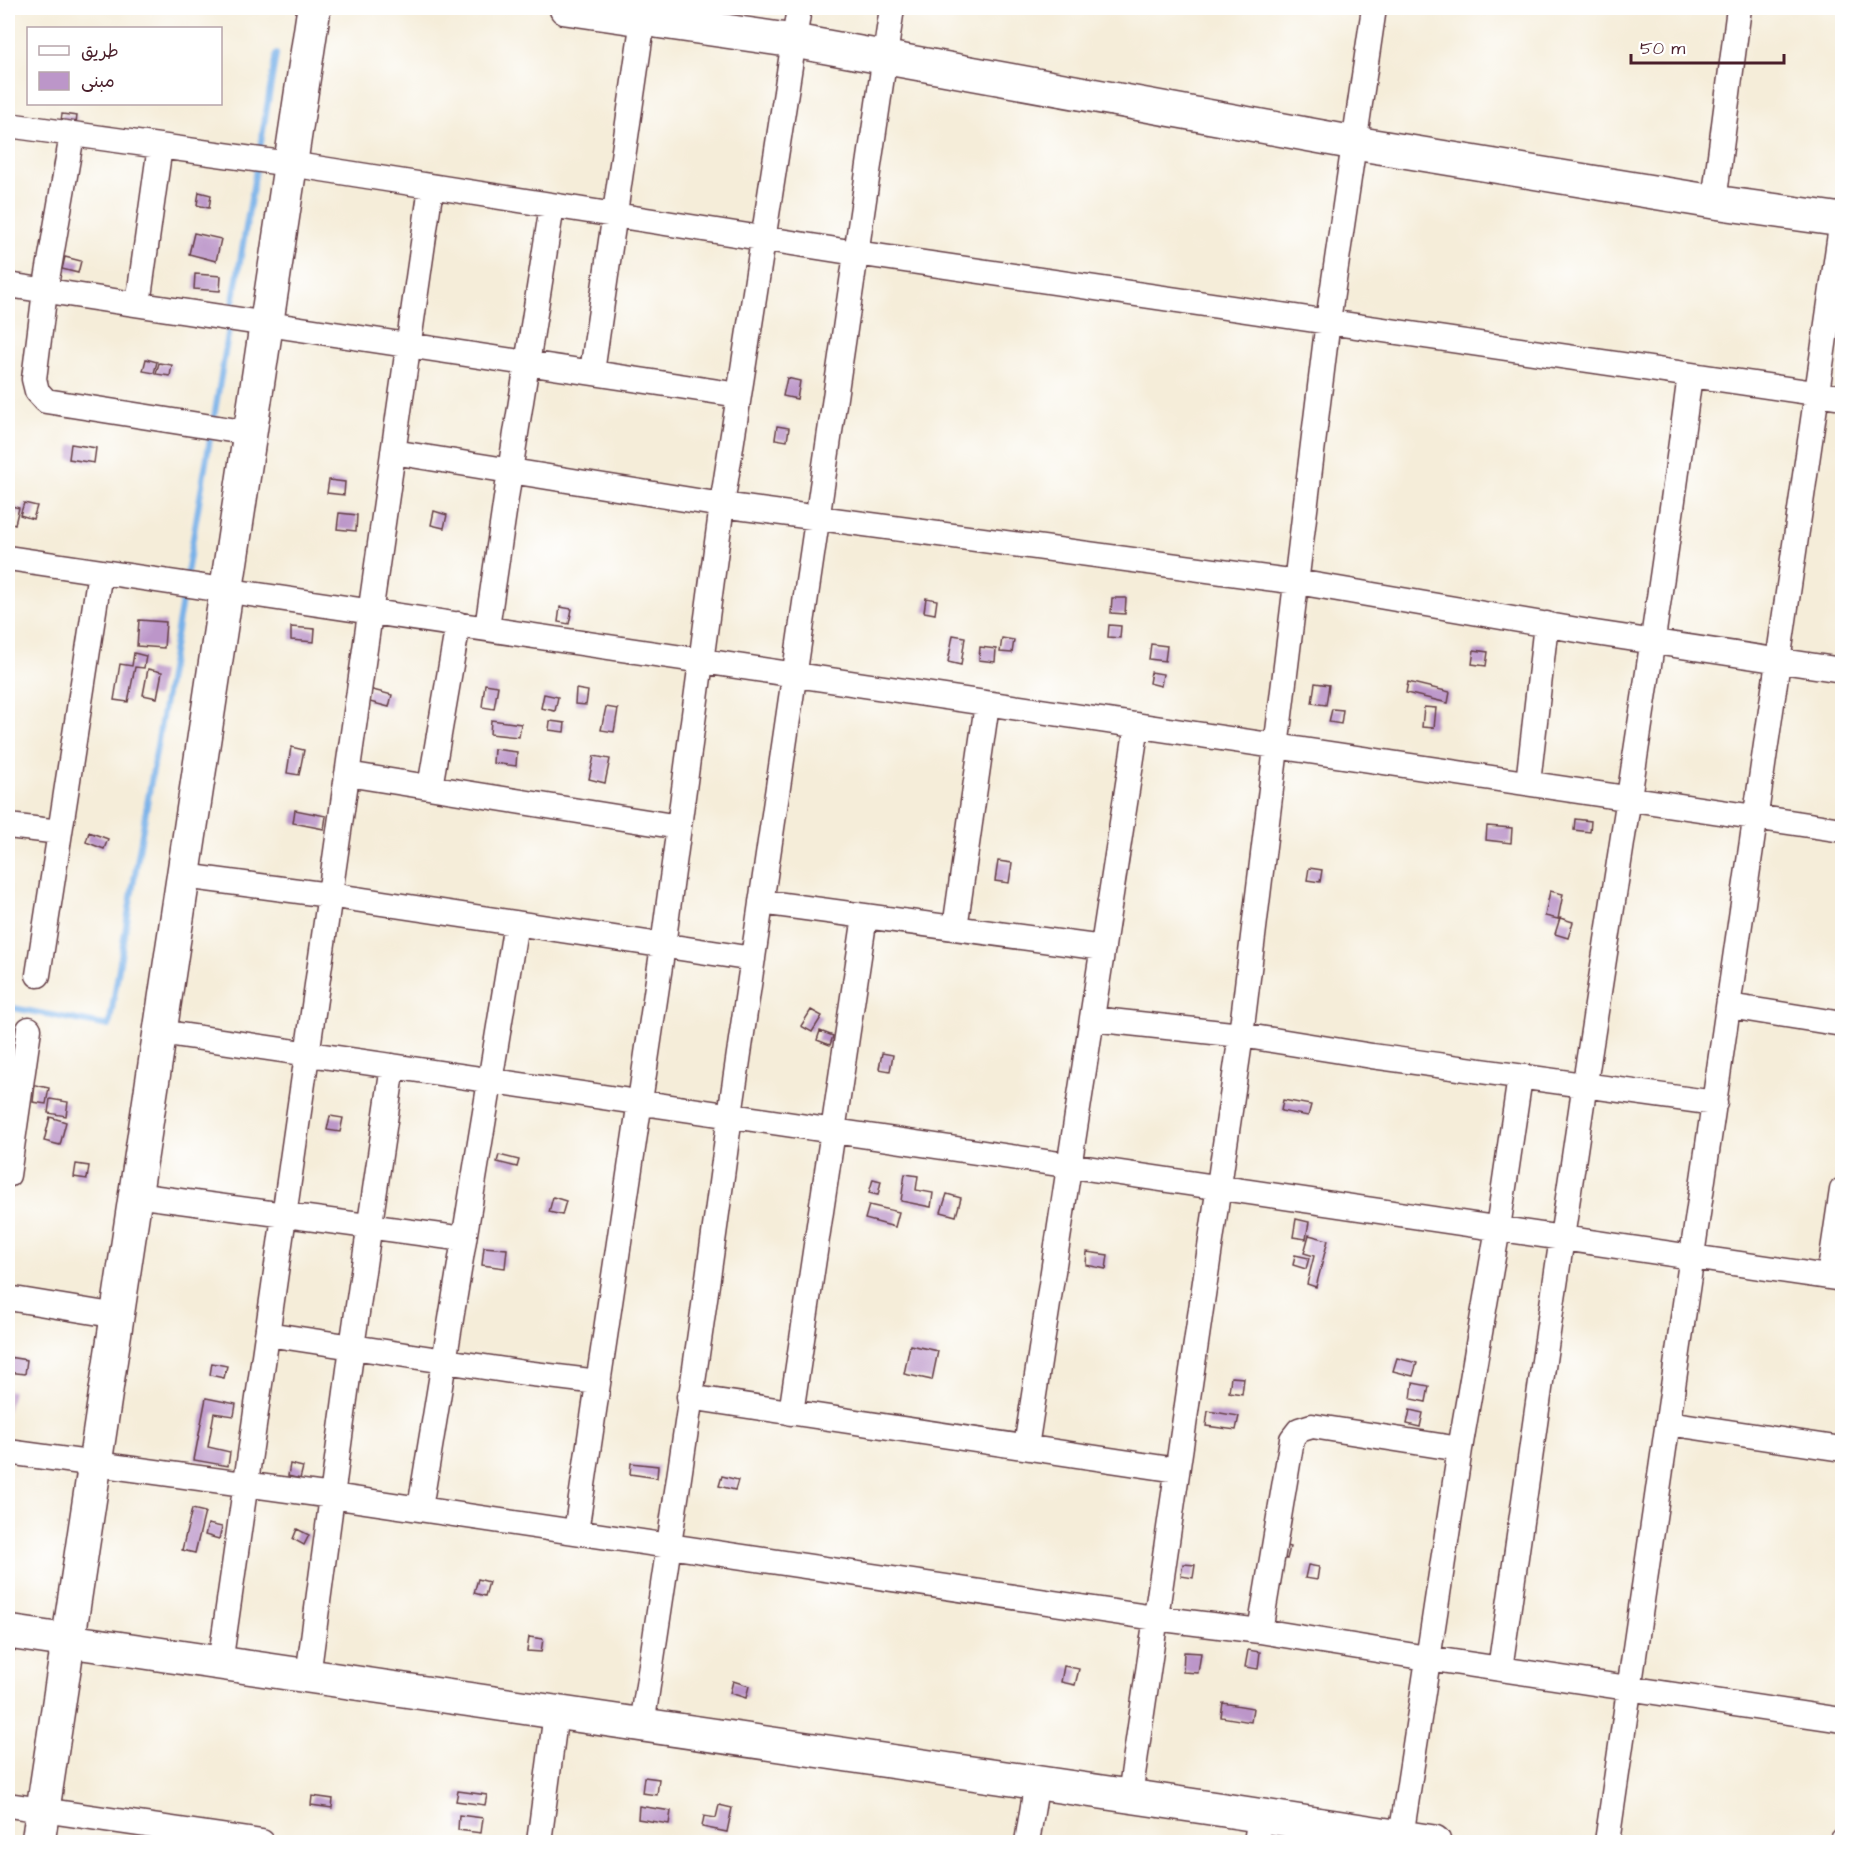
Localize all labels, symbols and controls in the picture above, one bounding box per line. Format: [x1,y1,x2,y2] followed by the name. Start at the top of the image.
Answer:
[27,27,222,105] legend
[1631,27,1784,65] scale bar
[1640,36,1685,61] text: 50 m
[81,39,119,64] text: طريق
[81,69,115,94] text: مبنى

